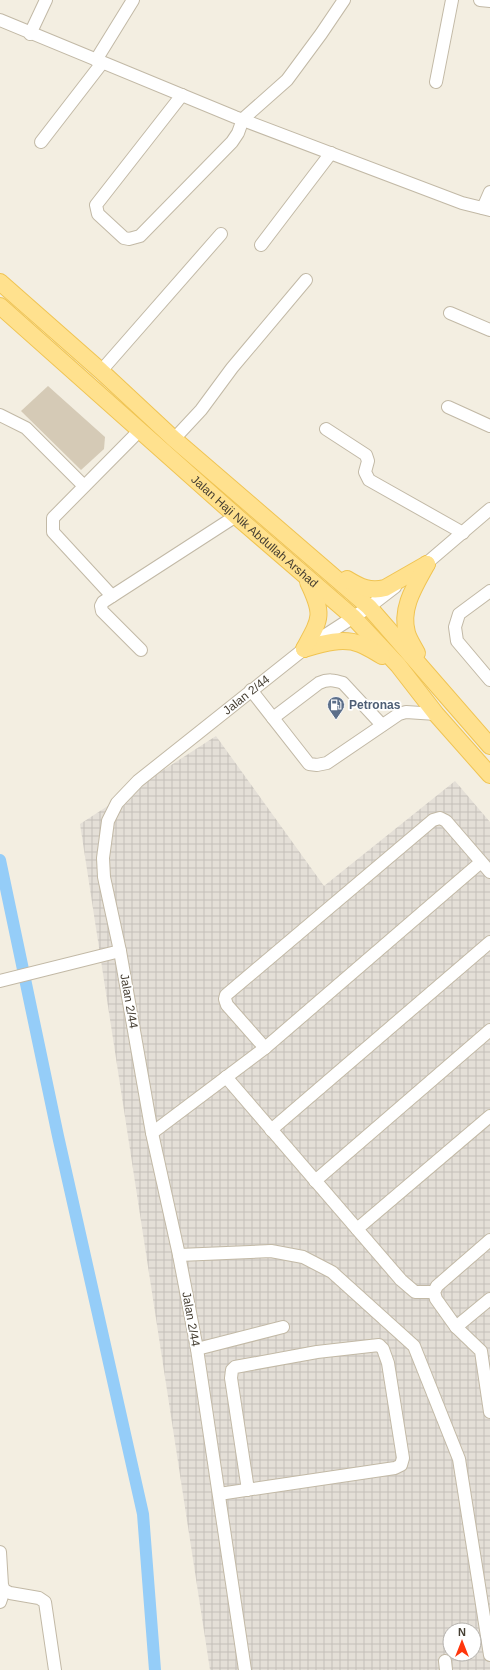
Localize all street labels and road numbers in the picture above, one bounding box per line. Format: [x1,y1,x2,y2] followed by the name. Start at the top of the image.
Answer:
[188,472,321,591] street label: Jalan Haji Nik Abdullah Arshad
[220,672,273,718] street label: Jalan 2/44
[117,973,141,1030] street label: Jalan 2/44
[179,1291,203,1348] street label: Jalan 2/44

